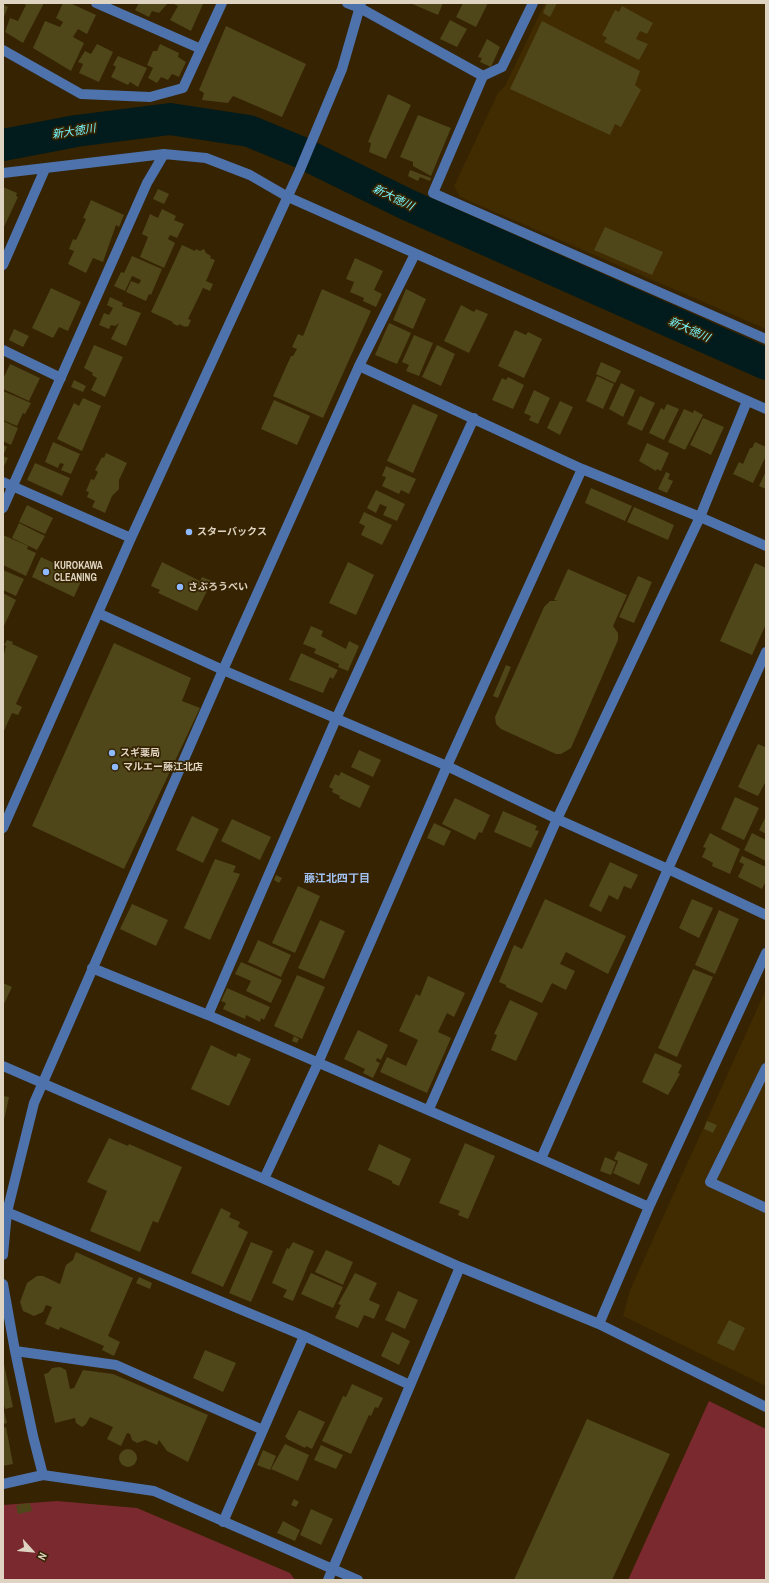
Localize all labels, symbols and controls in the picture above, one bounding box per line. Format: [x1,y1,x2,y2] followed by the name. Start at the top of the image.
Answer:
[51,122,97,142] water label: 新大徳川
[370,182,416,214] water label: 新大徳川
[666,315,712,345] water label: 新大徳川
[197,526,267,538] place label: スターバックス
[184,527,194,537] marker: スターバックス
[54,560,103,584] place label: KUROKAWA CLEANING
[41,567,51,577] marker: KUROKAWA CLEANING
[188,581,248,593] place label: さぶろうべい
[175,582,185,592] marker: さぶろうべい
[120,747,160,759] place label: スギ薬局
[107,748,117,758] marker: スギ薬局
[123,761,203,773] place label: マルエー藤江北店
[110,762,120,772] marker: マルエー藤江北店
[304,872,370,886] district label: 藤江北四丁目
[12,1531,52,1571] north arrow
[35,1550,50,1563] text: N

